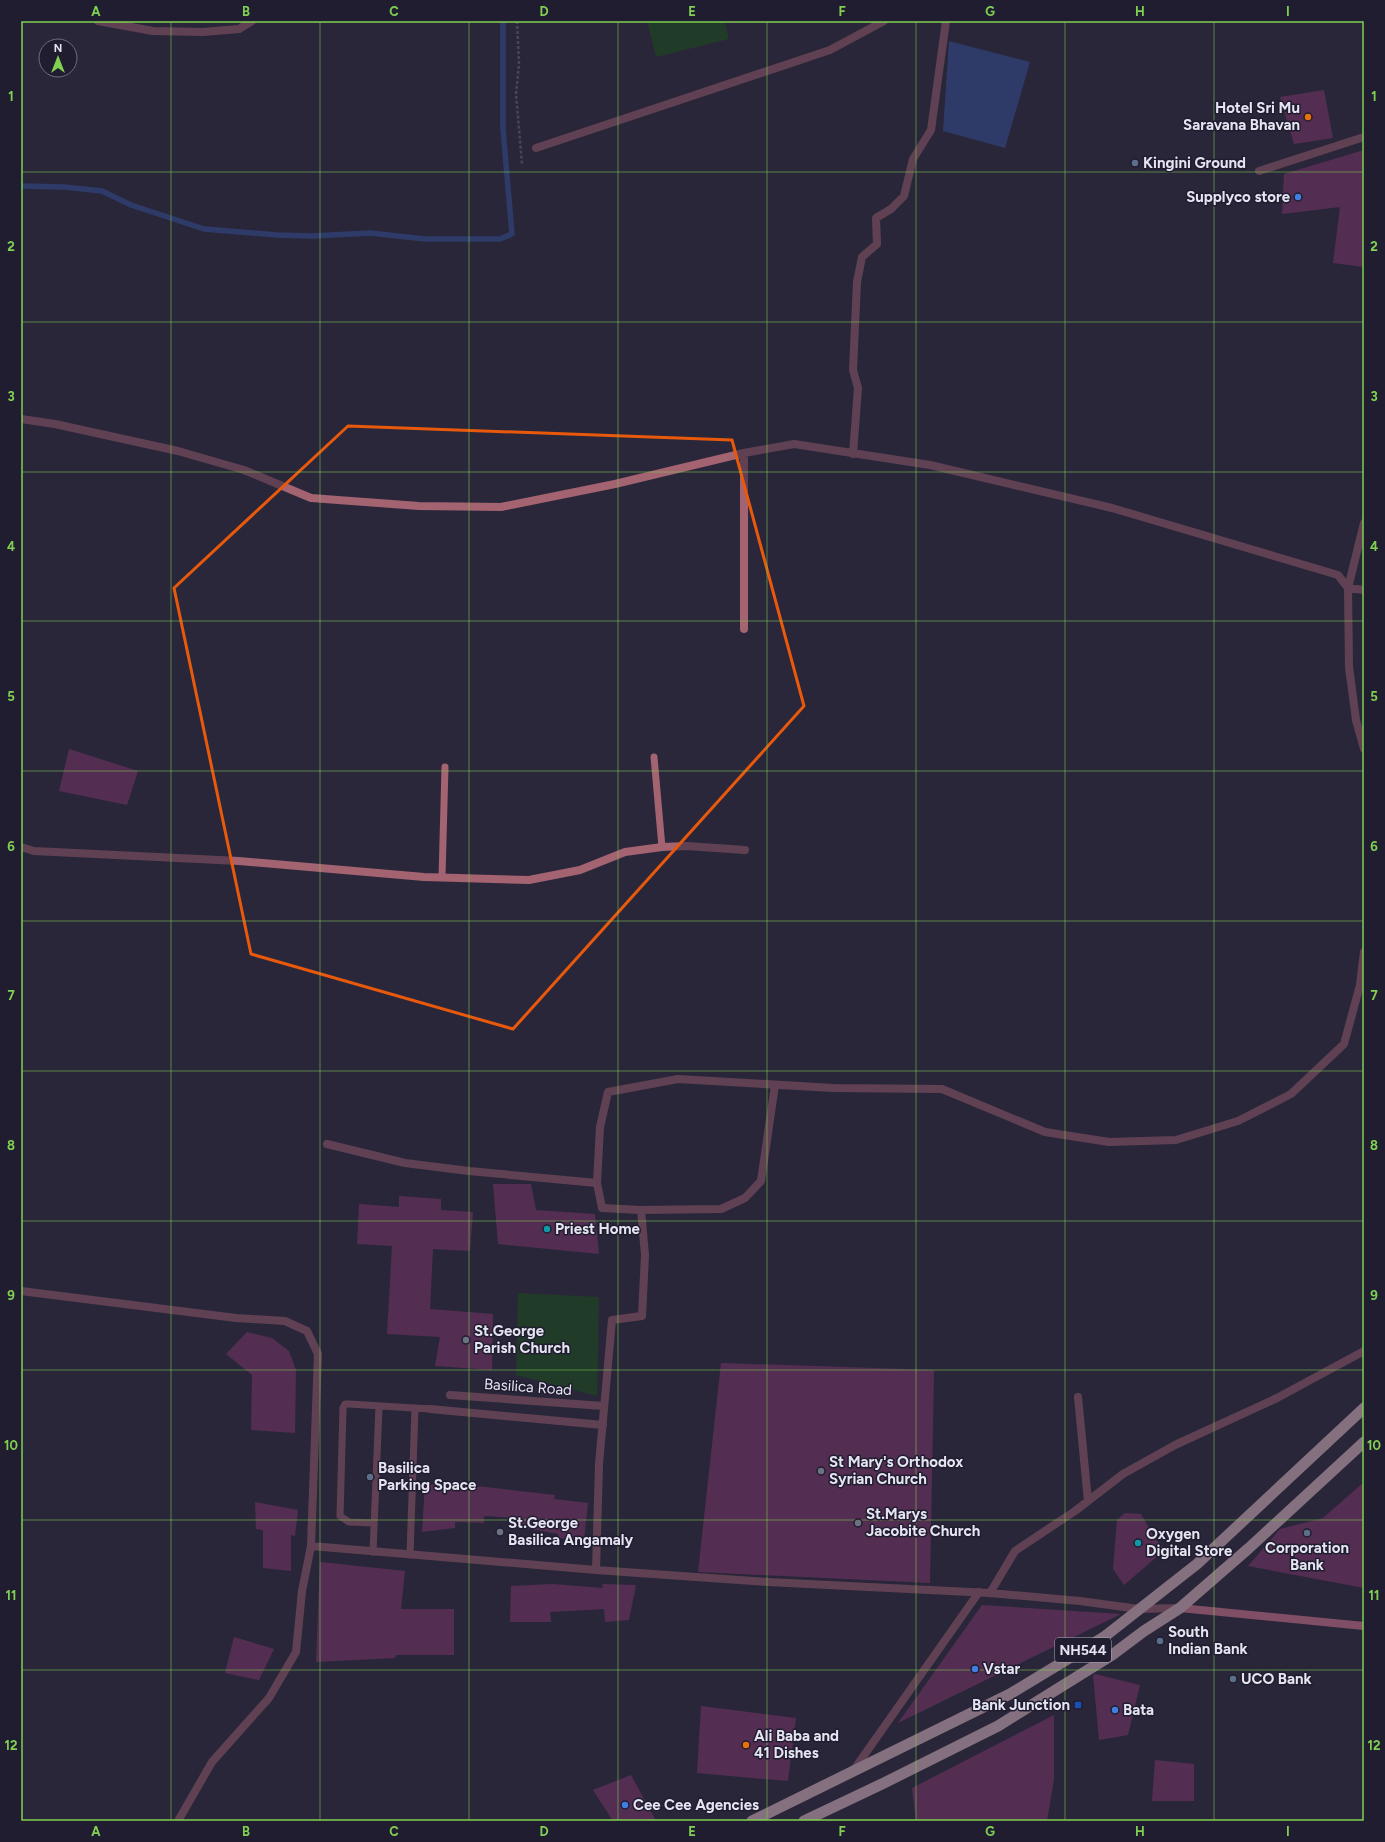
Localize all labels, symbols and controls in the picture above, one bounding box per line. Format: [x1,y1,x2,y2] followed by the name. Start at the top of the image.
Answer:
[91,4,101,19] text: A
[242,4,250,19] text: B
[389,4,399,19] text: C
[539,4,549,19] text: D
[688,4,696,19] text: E
[838,4,846,19] text: F
[985,4,995,19] text: G
[1135,4,1145,19] text: H
[1286,4,1290,19] text: I
[38,38,78,78] north arrow
[54,42,62,55] text: N
[8,89,14,104] text: 1
[1371,89,1377,104] text: 1
[1183,99,1300,134] place label: Hotel Sri Mu Saravana Bhavan
[1303,112,1313,122] marker: Hotel Sri Mu Saravana Bhavan
[1143,154,1246,172] place label: Kingini Ground
[1130,158,1140,168] marker: Kingini Ground
[1186,188,1291,206] place label: Supplyco store
[1293,192,1303,202] marker: Supplyco store
[7,239,15,254] text: 2
[1370,239,1378,254] text: 2
[7,389,15,404] text: 3
[1370,389,1378,404] text: 3
[7,539,15,554] text: 4
[1370,539,1378,554] text: 4
[7,689,15,704] text: 5
[1370,689,1378,704] text: 5
[7,839,15,854] text: 6
[1370,839,1378,854] text: 6
[7,988,15,1003] text: 7
[1370,988,1378,1003] text: 7
[7,1138,15,1153] text: 8
[1370,1138,1378,1153] text: 8
[555,1220,641,1238] place label: Priest Home
[542,1224,552,1234] marker: Priest Home
[7,1288,15,1303] text: 9
[1370,1288,1378,1303] text: 9
[474,1322,570,1357] place label: St.George Parish Church
[461,1335,471,1345] marker: St.George Parish Church
[483,1375,573,1399] street label: Basilica Road
[4,1438,18,1453] text: 10
[1367,1438,1381,1453] text: 10
[829,1453,963,1488] place label: St Mary's Orthodox Syrian Church
[378,1459,477,1494] place label: Basilica Parking Space
[816,1466,826,1476] marker: St Mary's Orthodox Syrian Church
[365,1472,375,1482] marker: Basilica Parking Space
[866,1505,980,1540] place label: St.Marys Jacobite Church
[508,1514,633,1549] place label: St.George Basilica Angamaly
[853,1518,863,1528] marker: St.Marys Jacobite Church
[1146,1525,1233,1560] place label: Oxygen Digital Store
[495,1527,505,1537] marker: St.George Basilica Angamaly
[1302,1528,1312,1538] marker: Corporation Bank
[1133,1538,1143,1548] marker: Oxygen Digital Store
[1265,1539,1349,1574] place label: Corporation Bank
[6,1588,16,1603] text: 11
[1369,1588,1379,1603] text: 11
[1168,1623,1248,1658] place label: South Indian Bank
[1155,1636,1165,1646] marker: South Indian Bank
[1055,1638,1111,1662] road number: NH544
[983,1660,1020,1678] place label: Vstar
[970,1664,980,1674] marker: Vstar
[1241,1670,1312,1688] place label: UCO Bank
[1228,1674,1238,1684] marker: UCO Bank
[972,1696,1070,1714] place label: Bank Junction
[1073,1700,1083,1710] marker: Bank Junction
[1123,1701,1154,1719] place label: Bata
[1110,1705,1120,1715] marker: Bata
[754,1727,839,1762] place label: Ali Baba and 41 Dishes
[4,1738,18,1753] text: 12
[1367,1738,1381,1753] text: 12
[741,1740,751,1750] marker: Ali Baba and 41 Dishes
[633,1796,759,1814] place label: Cee Cee Agencies
[620,1800,630,1810] marker: Cee Cee Agencies
[91,1824,101,1839] text: A
[242,1824,250,1839] text: B
[389,1824,399,1839] text: C
[539,1824,549,1839] text: D
[688,1824,696,1839] text: E
[838,1824,846,1839] text: F
[985,1824,995,1839] text: G
[1135,1824,1145,1839] text: H
[1286,1824,1290,1839] text: I

